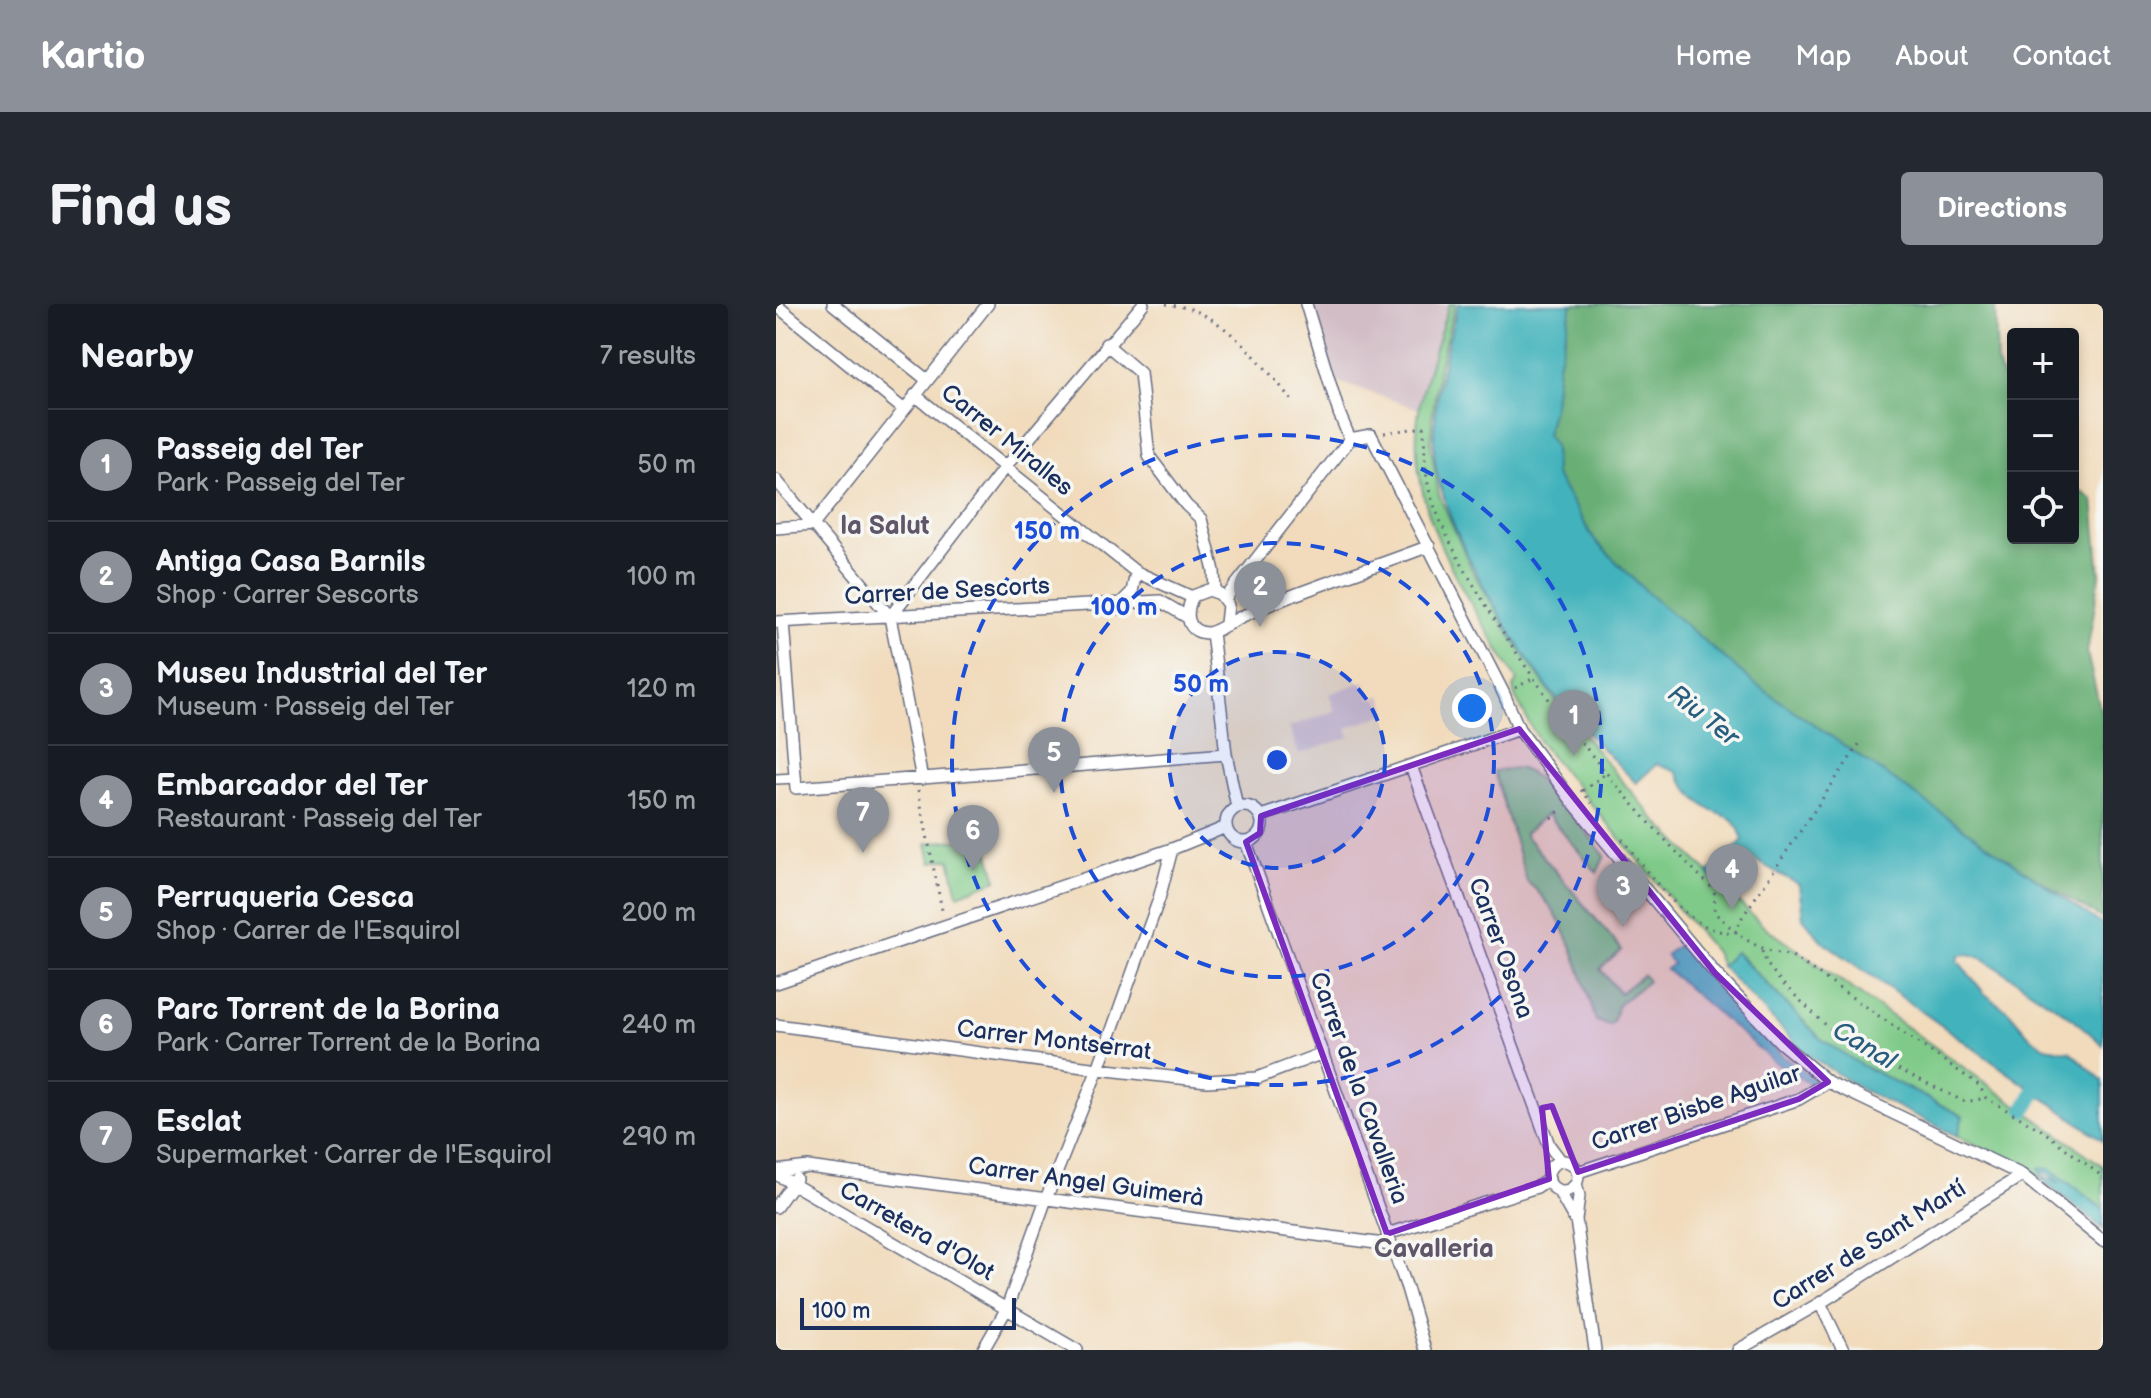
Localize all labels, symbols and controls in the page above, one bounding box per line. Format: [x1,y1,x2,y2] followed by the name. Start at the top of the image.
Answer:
[40,34,146,79] text: Kartio
[1675,40,1751,73] text: Home
[1795,40,1852,73] text: Map
[1896,40,1968,73] text: About
[2012,40,2111,73] text: Contact
[1901,172,2103,245] button: Directions
[48,175,232,242] text: Find us
[2007,328,2079,544] map controls
[2007,328,2079,400] button: +
[80,336,194,377] text: Nearby
[600,341,696,372] text: 7 results
[935,378,1079,502] street label: Carrer Miralles
[2007,400,2079,472] button: −
[156,432,363,468] text: Passeig del Ter
[101,450,111,481] text: 1
[637,450,696,481] text: 50 m
[156,468,404,499] text: Park · Passeig del Ter
[2007,472,2079,544] button: locate
[841,511,930,542] district label: la Salut
[1014,517,1080,546] text: 150 m
[156,544,426,580] text: Antiga Casa Barnils
[1234,561,1286,627] pin: 2
[98,562,114,593] text: 2
[627,562,696,593] text: 100 m
[843,571,1051,611] street label: Carrer de Sescorts
[156,580,419,611] text: Shop · Carrer Sescorts
[1091,593,1157,622] text: 100 m
[156,656,487,692] text: Museu Industrial del Ter
[1173,670,1229,699] text: 50 m
[98,674,114,705] text: 3
[627,674,696,705] text: 120 m
[1661,679,1746,754] water label: Riu Ter
[1452,688,1492,728] your location
[1548,690,1600,756] pin: 1
[156,692,454,723] text: Museum · Passeig del Ter
[1028,727,1080,793] pin: 5
[1263,746,1291,774] centre of rings
[156,768,428,804] text: Embarcador del Ter
[98,786,114,817] text: 4
[627,786,696,817] text: 150 m
[837,787,889,853] pin: 7
[156,804,482,835] text: Restaurant · Passeig del Ter
[947,805,999,871] pin: 6
[1706,844,1758,910] pin: 4
[1597,861,1649,927] pin: 3
[1462,874,1540,1022] street label: Carrer Osona
[156,880,414,916] text: Perruqueria Cesca
[98,898,114,929] text: 5
[622,898,696,929] text: 200 m
[156,916,460,947] text: Shop · Carrer de l'Esquirol
[1304,968,1414,1208] street label: Carrer de la Cavalleria
[156,992,500,1028] text: Parc Torrent de la Borina
[98,1010,114,1041] text: 6
[621,1010,696,1041] text: 240 m
[955,1014,1154,1066] street label: Carrer Montserrat
[1827,1015,1902,1077] water label: Canal
[156,1028,541,1059] text: Park · Carrer Torrent de la Borina
[1588,1058,1805,1157] street label: Carrer Bisbe Aguilar
[156,1104,241,1140] text: Esclat
[99,1122,113,1153] text: 7
[622,1122,696,1153] text: 290 m
[156,1140,552,1171] text: Supermarket · Carrer de l'Esquirol
[966,1151,1206,1213] street label: Carrer Angel Guimerà
[1767,1174,1971,1316] street label: Carrer de Sant Martí
[834,1175,1000,1287] street label: Carretera d'Olot
[1374,1234,1494,1265] district label: Cavalleria
[800,1294,1016,1330] scale bar
[812,1298,871,1325] text: 100 m

